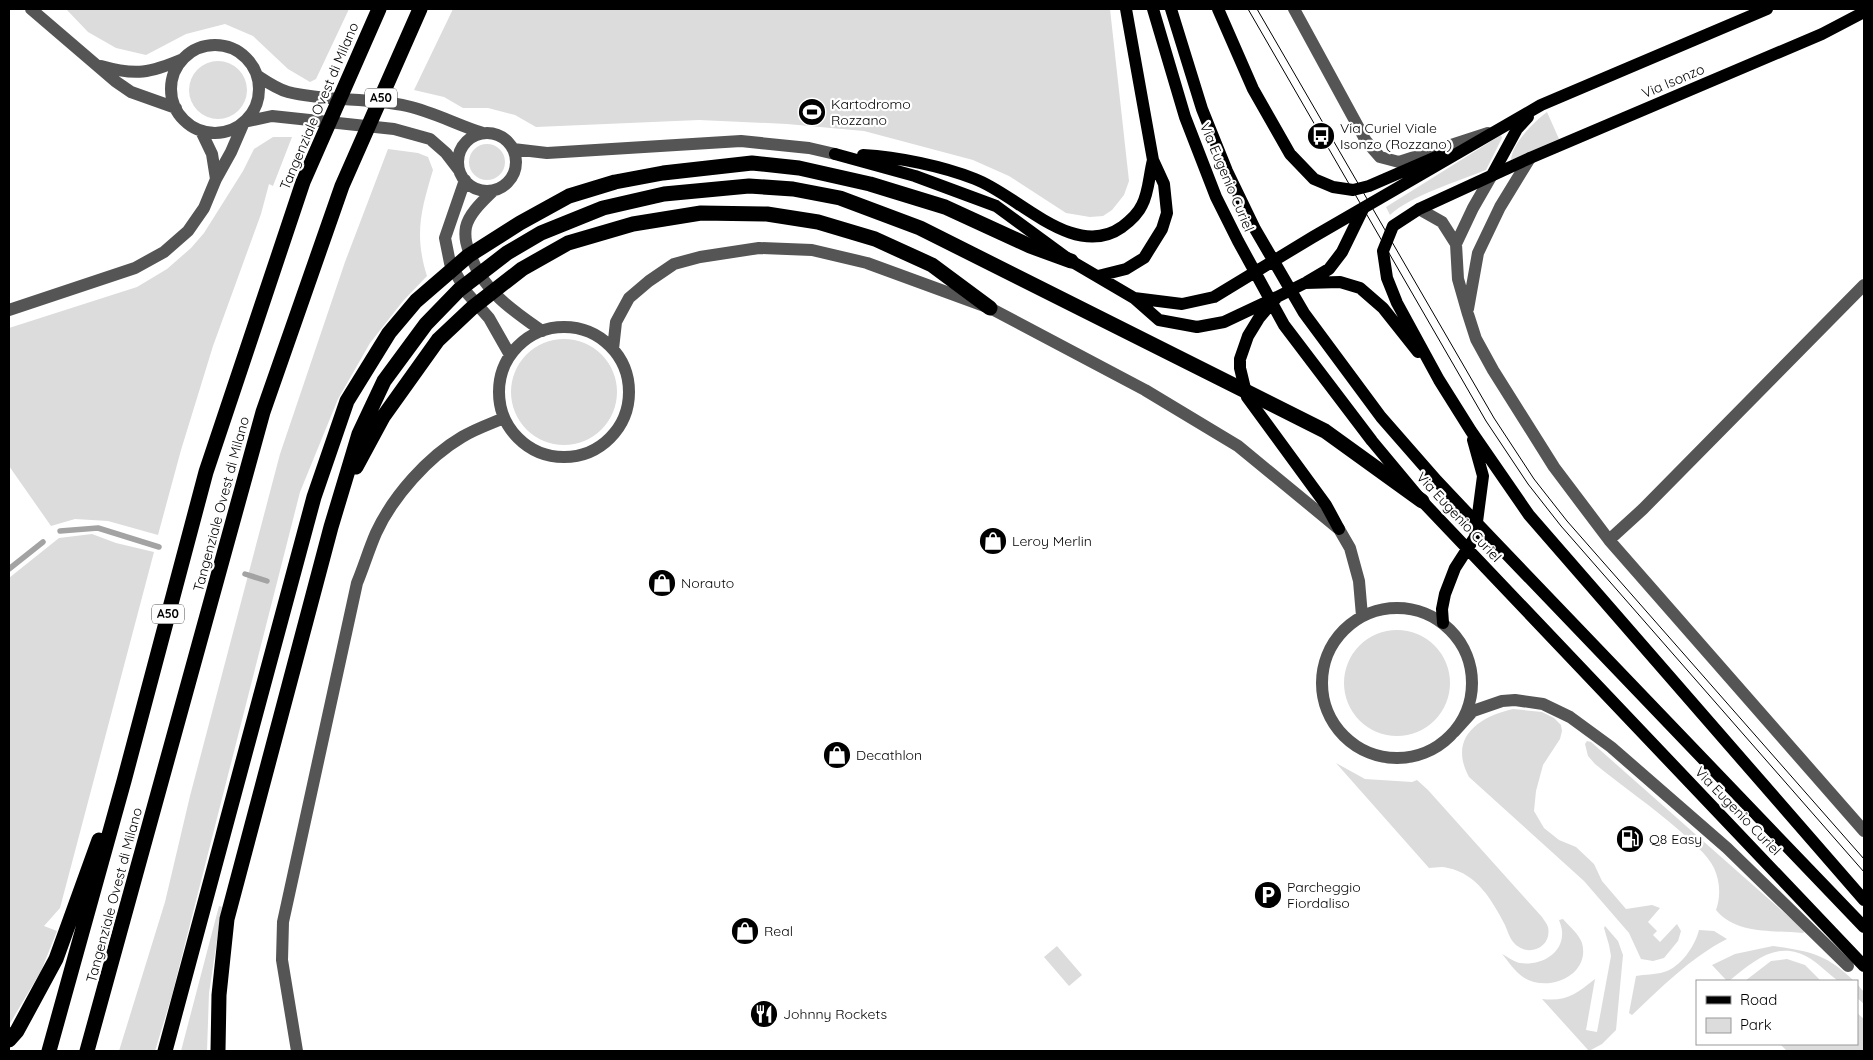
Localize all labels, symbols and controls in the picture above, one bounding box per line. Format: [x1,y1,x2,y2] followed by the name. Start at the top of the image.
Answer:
[275,19,363,193] street label: Tangenziale Ovest di Milano
[1639,60,1707,102] street label: Via Isonzo
[365,89,397,108] road number: A50
[831,95,911,129] place label: Kartodromo Rozzano
[797,97,827,127] sports icon: Kartodromo Rozzano
[1340,119,1452,153] place label: Via Curiel Viale Isonzo (Rozzano)
[1196,120,1258,234] street label: Via Eugenio Curiel
[1306,121,1336,151] bus stop icon: Via Curiel Viale Isonzo (Rozzano)
[189,415,253,593] street label: Tangenziale Ovest di Milano
[1413,468,1505,566] street label: Via Eugenio Curiel
[978,526,1008,556] shop icon: Leroy Merlin
[1012,532,1092,550] place label: Leroy Merlin
[647,568,677,598] shop icon: Norauto
[681,574,734,592] place label: Norauto
[152,604,184,624] road number: A50
[822,740,852,770] shop icon: Decathlon
[856,746,922,764] place label: Decathlon
[1691,763,1785,859] street label: Via Eugenio Curiel
[82,806,146,984] street label: Tangenziale Ovest di Milano
[1615,824,1645,854] fuel station icon: Q8 Easy
[1649,830,1702,848] place label: Q8 Easy
[1287,878,1361,912] place label: Parcheggio Fiordaliso
[1253,880,1283,910] parking icon: Parcheggio Fiordaliso
[730,916,760,946] shop icon: Real
[764,922,793,940] place label: Real
[1696,980,1858,1045] legend
[1740,990,1777,1009] text: Road
[749,999,779,1029] restaurant icon: Johnny Rockets
[783,1005,887,1023] place label: Johnny Rockets
[1740,1015,1772,1034] text: Park

